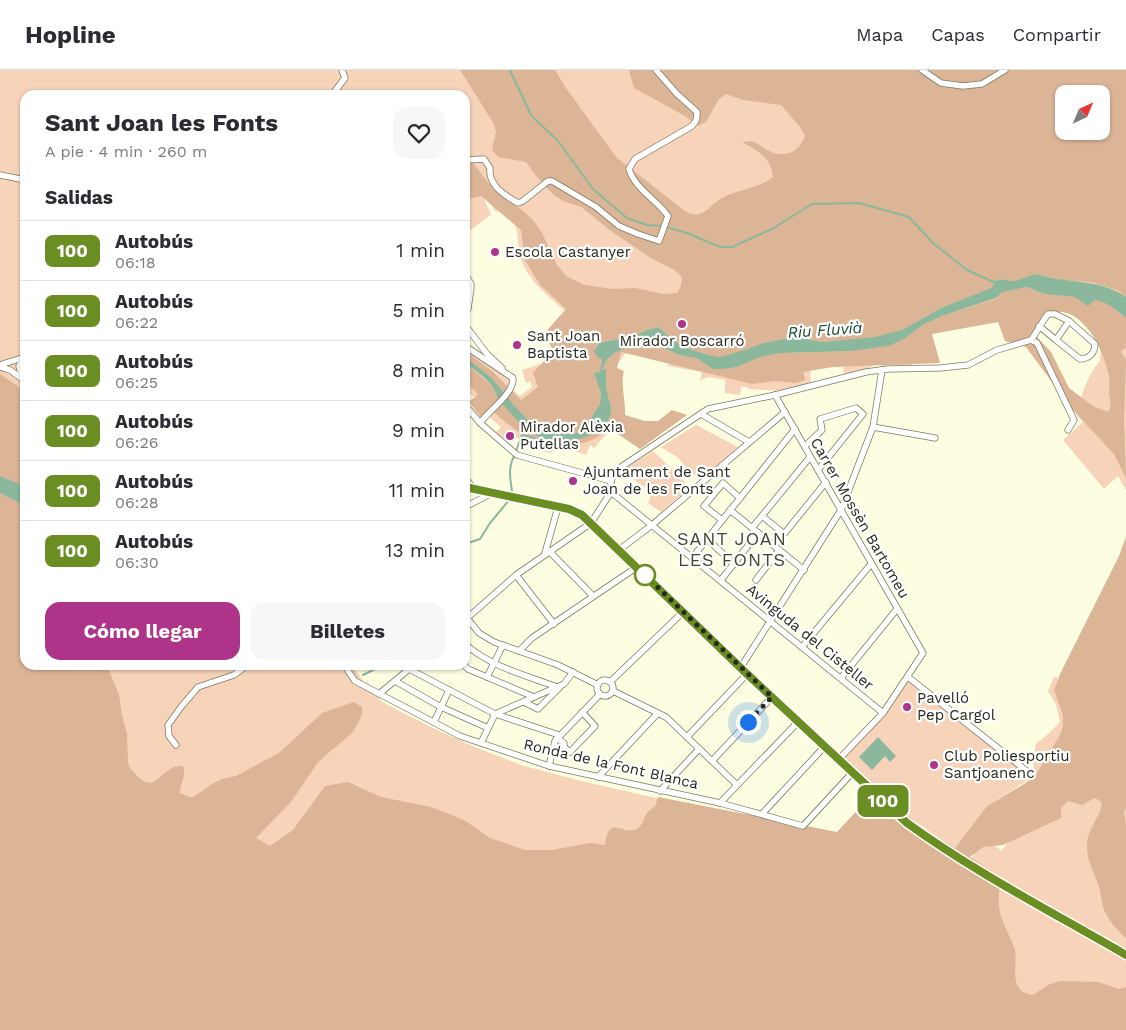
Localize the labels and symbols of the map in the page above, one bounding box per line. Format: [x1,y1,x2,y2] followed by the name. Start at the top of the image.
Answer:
[1055,85,1110,140] north arrow
[505,243,631,261] place label: Escola Castanyer
[489,246,501,258] marker: Escola Castanyer
[676,318,688,330] marker: Mirador Boscarró
[787,318,863,342] water label: Riu Fluvià
[527,327,600,362] place label: Sant Joan Baptista
[619,332,745,350] place label: Mirador Boscarró
[511,339,523,351] marker: Sant Joan Baptista
[520,418,624,453] place label: Mirador Alèxia Putellas
[504,430,516,442] marker: Mirador Alèxia Putellas
[807,435,913,601] street label: Carrer Mossèn Bartomeu
[583,463,731,498] place label: Ajuntament de Sant Joan de les Fonts
[567,475,579,487] marker: Ajuntament de Sant Joan de les Fonts
[677,528,787,570] district label: SANT JOAN LES FONTS
[634,564,656,586] unlabelled marker
[743,580,877,694] street label: Avinguda del Cisteller
[917,689,996,724] place label: Pavelló Pep Cargol
[901,701,913,713] marker: Pavelló Pep Cargol
[736,710,761,735] your location
[522,735,701,793] street label: Ronda de la Font Blanca
[944,747,1069,782] place label: Club Poliesportiu Santjoanenc
[928,759,940,771] marker: Club Poliesportiu Santjoanenc
[854,785,912,817] line badge: 100

